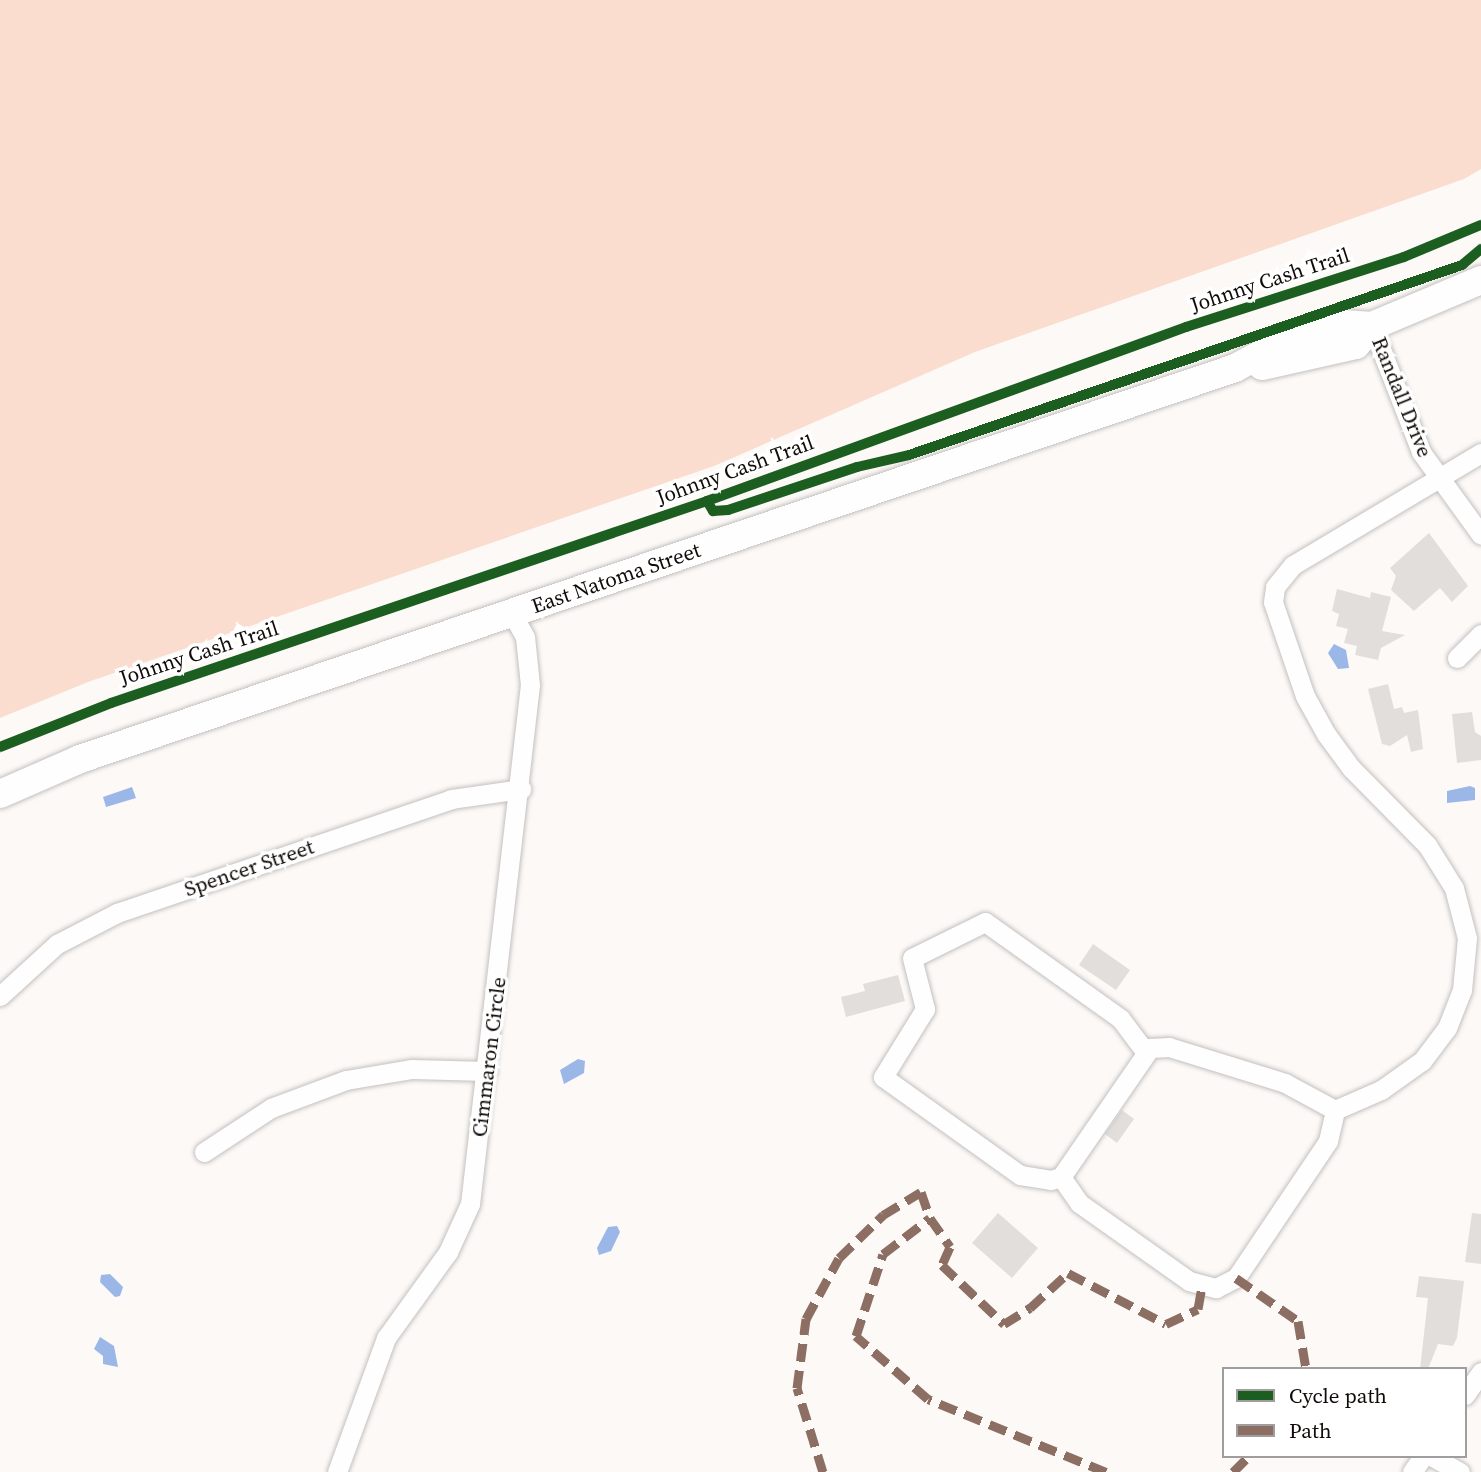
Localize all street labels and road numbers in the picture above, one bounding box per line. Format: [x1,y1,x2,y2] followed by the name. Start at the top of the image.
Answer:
[1187,242,1353,318] street label: Johnny Cash Trail
[1366,333,1438,461] street label: Randall Drive
[653,430,817,510] street label: Johnny Cash Trail
[528,537,704,619] street label: East Natoma Street
[116,615,282,691] street label: Johnny Cash Trail
[181,834,317,902] street label: Spencer Street
[467,976,511,1138] street label: Cimmaron Circle

